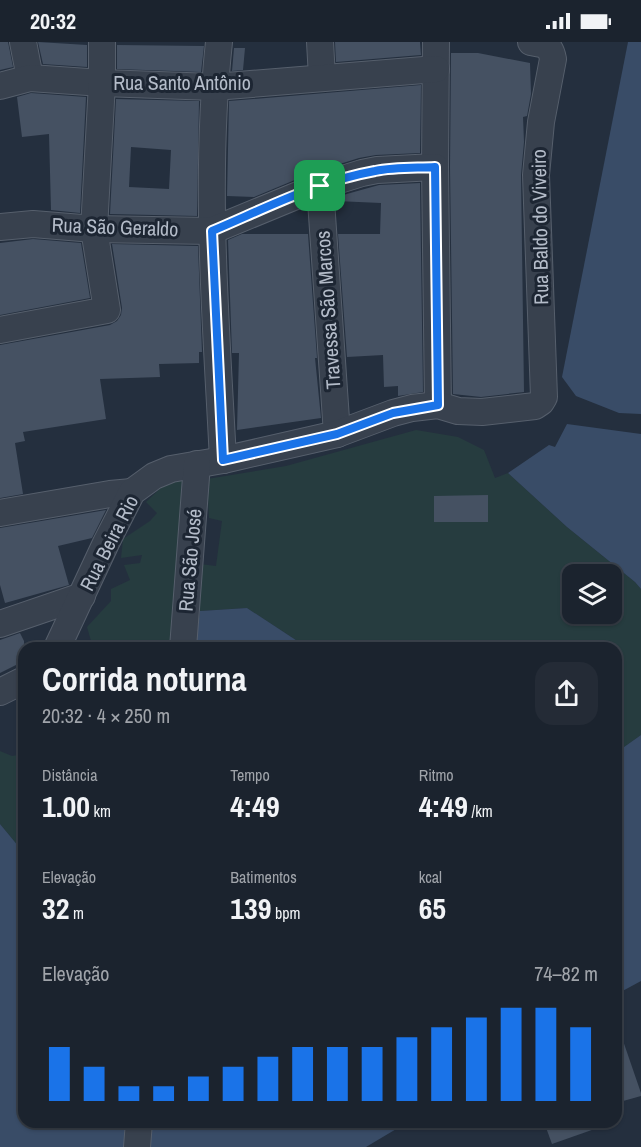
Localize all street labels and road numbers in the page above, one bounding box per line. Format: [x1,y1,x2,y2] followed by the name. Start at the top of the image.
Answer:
[113,69,251,96] street label: Rua Santo Antônio
[525,149,554,305] street label: Rua Baldo do Viveiro
[51,211,179,242] street label: Rua São Geraldo
[308,230,347,390] street label: Travessa São Marcos
[73,490,144,595] street label: Rua Beira Rio
[172,507,207,612] street label: Rua São José

